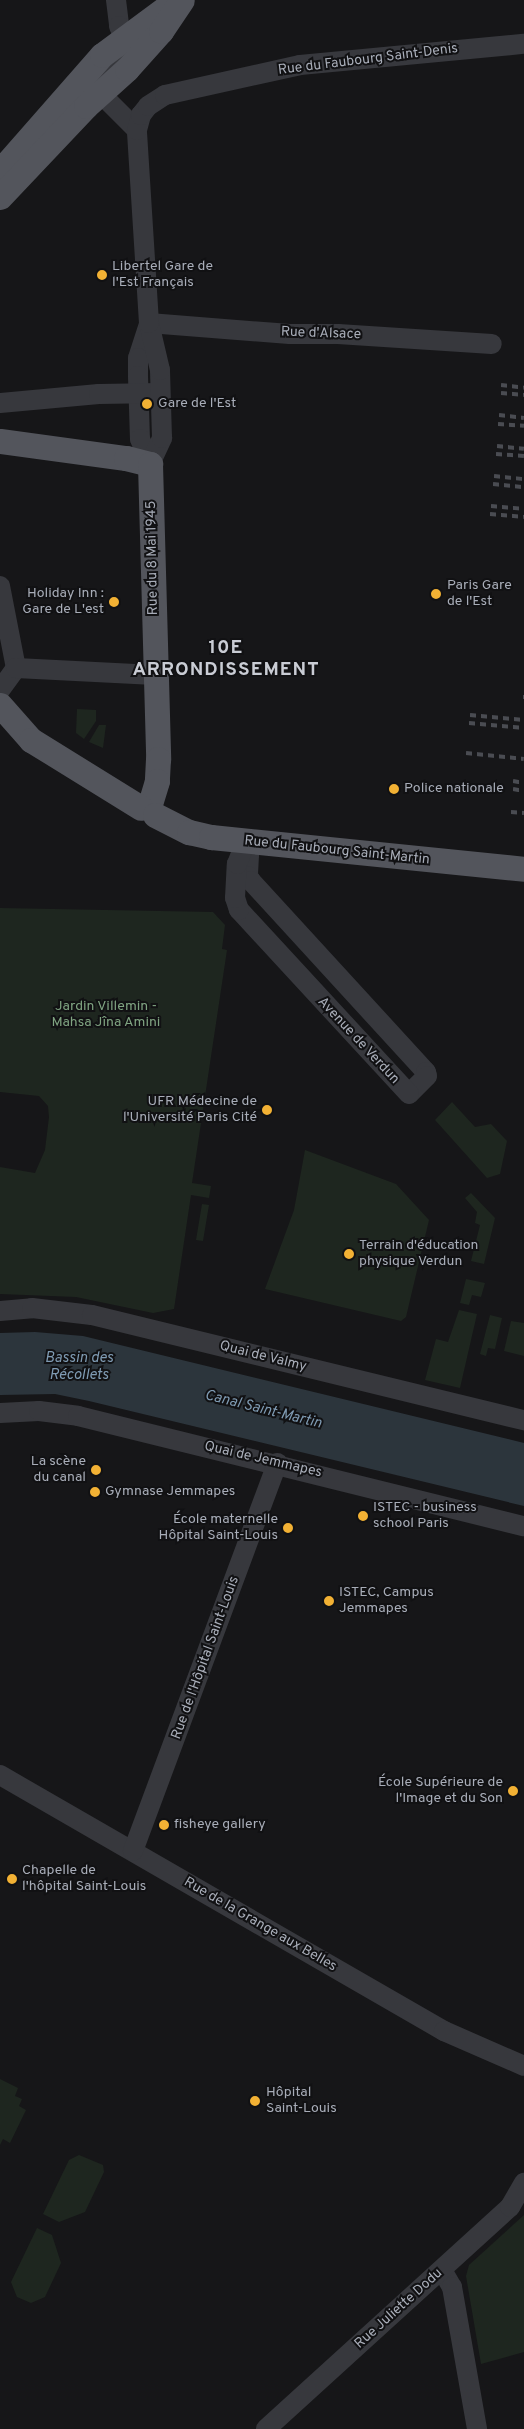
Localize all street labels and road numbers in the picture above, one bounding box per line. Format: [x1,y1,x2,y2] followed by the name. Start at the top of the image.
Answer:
[277,41,459,79] street label: Rue du Faubourg Saint-Denis
[281,324,361,344] street label: Rue d'Alsace
[144,501,162,615] street label: Rue du 8 Mai 1945
[243,833,431,869] street label: Rue du Faubourg Saint-Martin
[313,994,403,1088] street label: Avenue de Verdun
[218,1338,308,1376] street label: Quai de Valmy
[203,1438,323,1482] street label: Quai de Jemmapes
[169,1574,243,1742] street label: Rue de l'Hôpital Saint-Louis
[181,1874,339,1976] street label: Rue de la Grange aux Belles
[352,2265,446,2353] street label: Rue Juliette Dodu

